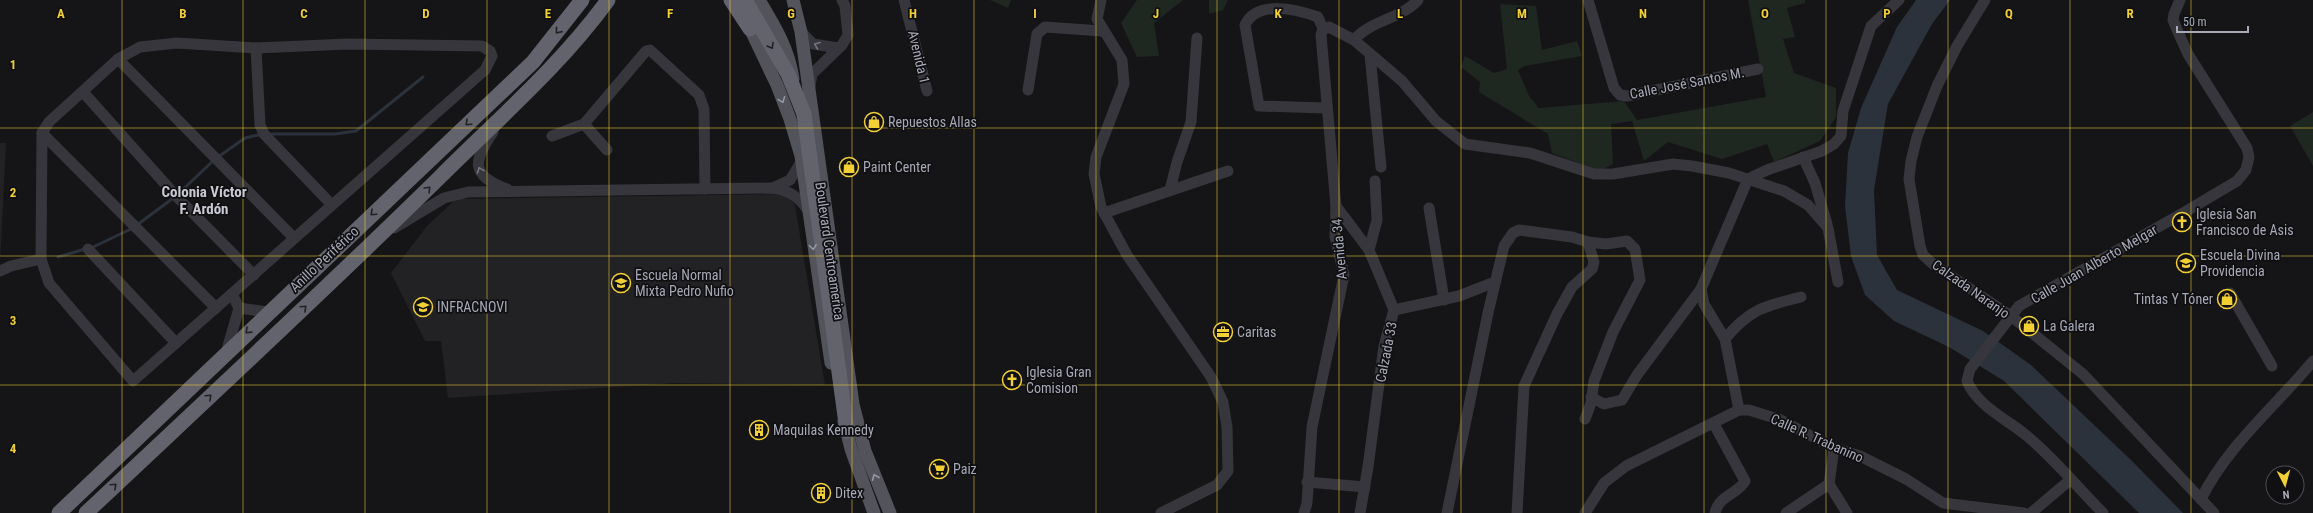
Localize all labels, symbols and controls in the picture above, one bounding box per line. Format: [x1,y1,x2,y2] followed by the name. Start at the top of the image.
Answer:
[57,6,65,21] text: A
[179,6,187,21] text: B
[300,6,308,21] text: C
[422,6,430,21] text: D
[545,6,552,21] text: E
[667,6,673,21] text: F
[787,6,795,21] text: G
[909,6,917,21] text: H
[1033,6,1037,21] text: I
[1153,6,1159,21] text: J
[1274,6,1282,21] text: K
[1397,6,1403,21] text: L
[1517,6,1527,21] text: M
[1639,6,1647,21] text: N
[1761,6,1769,21] text: O
[1883,6,1891,21] text: P
[2005,6,2013,21] text: Q
[2126,6,2134,21] text: R
[2177,8,2248,34] scale bar
[2183,15,2207,29] text: 50 m
[556,26,563,33] one-way arrow
[905,29,933,85] street label: Avenida 1
[814,41,821,49] one-way arrow
[767,42,774,49] one-way arrow
[10,57,16,72] text: 1
[1628,64,1746,102] street label: Calle José Santos M.
[778,97,786,104] one-way arrow
[863,111,885,133] shop icon: Repuestos Allas
[888,114,977,130] place label: Repuestos Allas
[465,119,472,126] one-way arrow
[838,156,860,178] shop icon: Paint Center
[863,159,931,175] place label: Paint Center
[477,166,485,173] one-way arrow
[812,181,848,321] street label: Boulevard Centroamerica
[161,183,247,218] district label: Colonia Víctor F. Ardón
[10,185,17,200] text: 2
[423,186,431,194] one-way arrow
[2196,206,2294,238] place label: Iglesia San Francisco de Asis
[370,208,378,215] one-way arrow
[2171,211,2193,233] church icon: Iglesia San Francisco de Asis
[1328,218,1350,280] street label: Avenida 34
[2028,221,2160,307] street label: Calle Juan Alberto Melgar
[286,223,362,295] street label: Anillo Periférico
[808,244,817,251] one-way arrow
[2200,247,2280,279] place label: Escuela Divina Providencia
[2175,252,2197,274] school or university icon: Escuela Divina Providencia
[1929,256,2013,322] street label: Calzada Naranjo
[635,267,734,299] place label: Escuela Normal Mixta Pedro Nufio
[610,272,632,294] school or university icon: Escuela Normal Mixta Pedro Nufio
[2216,288,2238,310] shop icon: Tintas Y Tóner
[2134,291,2213,307] place label: Tintas Y Tóner
[412,296,434,318] school or university icon: INFRACNOVI
[437,299,508,315] place label: INFRACNOVI
[299,305,307,313] one-way arrow
[10,313,16,328] text: 3
[2018,315,2040,337] shop icon: La Galera
[2043,318,2095,334] place label: La Galera
[1372,320,1400,384] street label: Calzada 33
[1212,321,1234,343] office icon: Caritas
[1237,324,1276,340] place label: Caritas
[245,326,253,334] one-way arrow
[1026,364,1091,396] place label: Iglesia Gran Comision
[1001,369,1023,391] church icon: Iglesia Gran Comision
[204,394,212,402] one-way arrow
[1768,410,1866,466] street label: Calle R. Trabanino
[748,419,770,441] building icon: Maquilas Kennedy
[773,422,874,438] place label: Maquilas Kennedy
[10,441,17,456] text: 4
[928,458,950,480] supermarket icon: Paiz
[953,461,977,477] place label: Paiz
[2265,465,2305,505] north arrow
[872,473,880,480] one-way arrow
[810,482,832,504] building icon: Ditex
[109,483,117,491] one-way arrow
[835,485,863,501] place label: Ditex
[2282,488,2290,501] text: N

